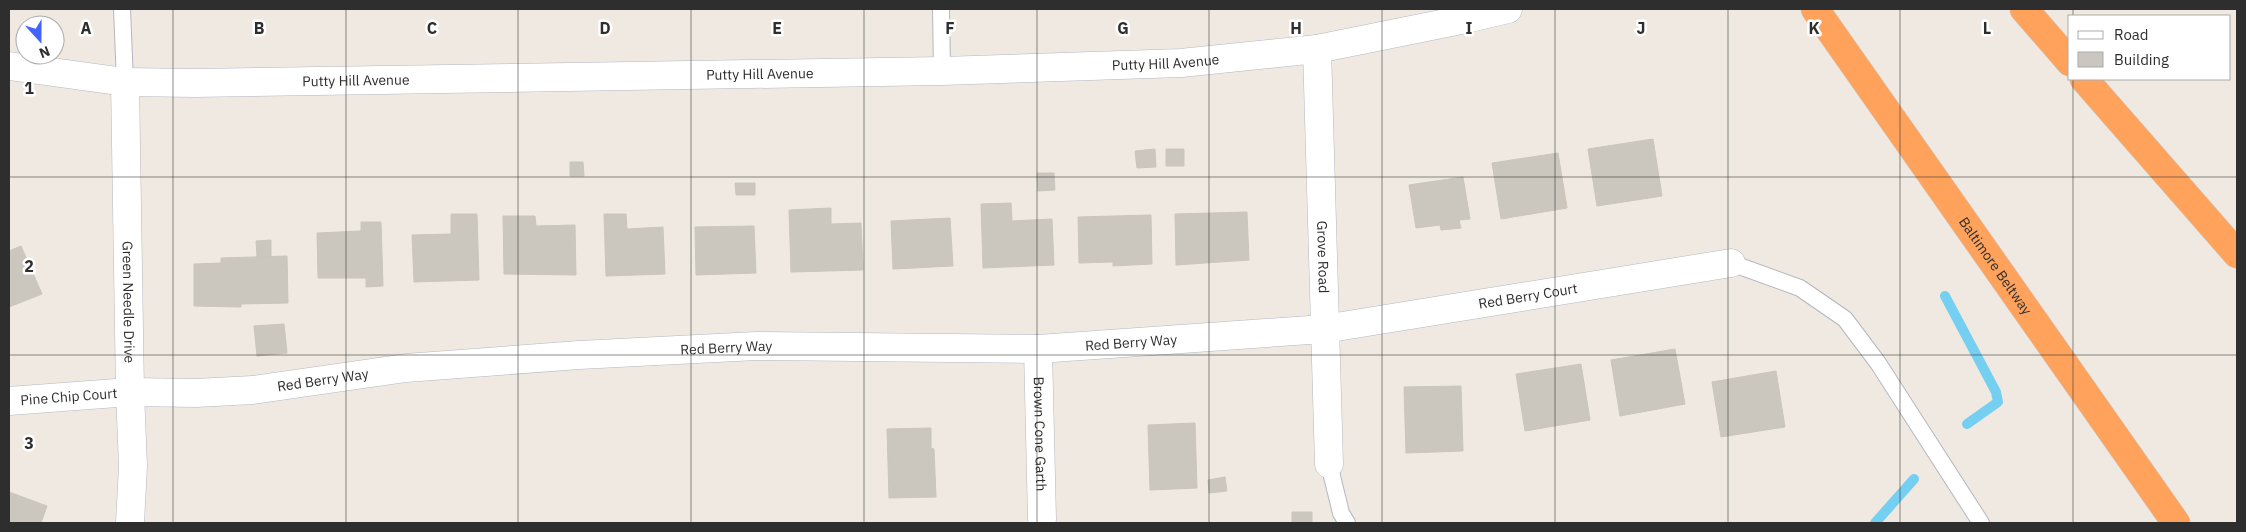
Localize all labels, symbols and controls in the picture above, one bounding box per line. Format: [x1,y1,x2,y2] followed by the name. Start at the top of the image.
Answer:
[15,15,65,65] north arrow
[2068,15,2231,80] legend
[81,18,92,38] text: A
[254,18,265,38] text: B
[427,18,437,38] text: C
[599,18,611,38] text: D
[772,18,782,38] text: E
[945,18,955,38] text: F
[1117,18,1129,38] text: G
[1290,18,1302,38] text: H
[1466,18,1473,38] text: I
[1637,18,1645,38] text: J
[1808,18,1820,38] text: K
[1983,18,1991,38] text: L
[2114,25,2149,44] text: Road
[37,42,53,62] text: N
[1112,50,1220,74] street label: Putty Hill Avenue
[2114,50,2169,69] text: Building
[706,64,814,84] street label: Putty Hill Avenue
[302,71,410,90] street label: Putty Hill Avenue
[24,78,34,98] text: 1
[1955,214,2036,318] street label: Baltimore Beltway
[1313,220,1333,293] street label: Grove Road
[119,241,139,364] street label: Green Needle Drive
[24,256,34,276] text: 2
[1477,279,1579,313] street label: Red Berry Court
[1084,330,1178,355] street label: Red Berry Way
[680,337,772,359] street label: Red Berry Way
[276,364,370,395] street label: Red Berry Way
[1030,376,1050,492] street label: Brown Cone Garth
[20,384,118,409] street label: Pine Chip Court
[24,433,34,453] text: 3

